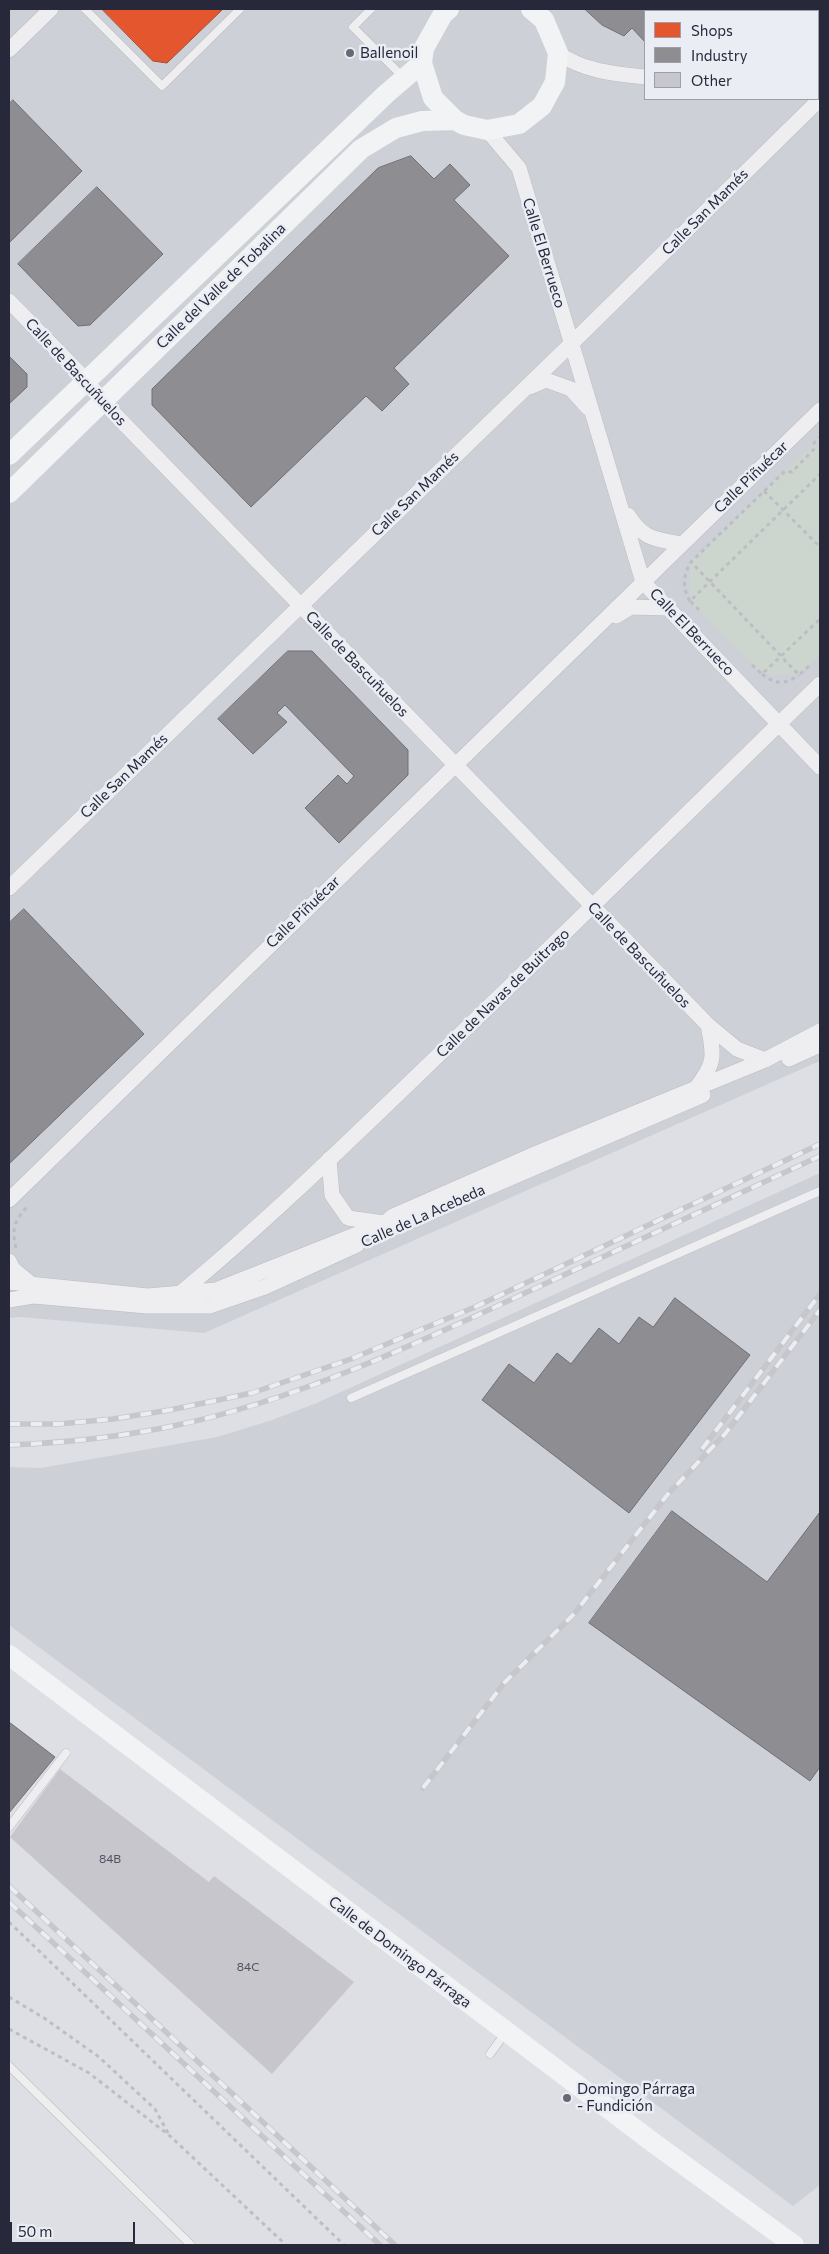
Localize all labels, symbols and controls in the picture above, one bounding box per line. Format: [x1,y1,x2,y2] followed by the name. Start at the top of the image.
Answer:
[644,10,819,100] legend
[691,21,733,39] text: Shops
[360,44,418,62] place label: Ballenoil
[691,46,748,64] text: Industry
[344,47,356,59] marker: Ballenoil
[691,71,732,89] text: Other
[658,165,752,259] street label: Calle San Mamés
[519,196,569,310] street label: Calle El Berrueco
[152,219,290,353] street label: Calle del Valle de Tobalina
[22,315,130,429] street label: Calle de Bascuñuelos
[710,437,792,517] street label: Calle Piñuécar
[368,448,462,540] street label: Calle San Mamés
[646,585,738,679] street label: Calle El Berrueco
[302,607,412,721] street label: Calle de Bascuñuelos
[77,730,171,822] street label: Calle San Mamés
[262,872,344,952] street label: Calle Piñuécar
[584,898,694,1012] street label: Calle de Bascuñuelos
[433,925,573,1061] street label: Calle de Navas de Buitrago
[358,1181,488,1251] street label: Calle de La Acebeda
[99,1852,121,1866] house number: 84B
[325,1892,475,2012] street label: Calle de Domingo Párraga
[237,1960,259,1974] house number: 84C
[577,2080,695,2115] place label: Domingo Párraga - Fundición
[561,2092,573,2104] marker: Domingo Párraga - Fundición
[12,2212,138,2244] scale bar
[18,2222,52,2240] text: 50 m

